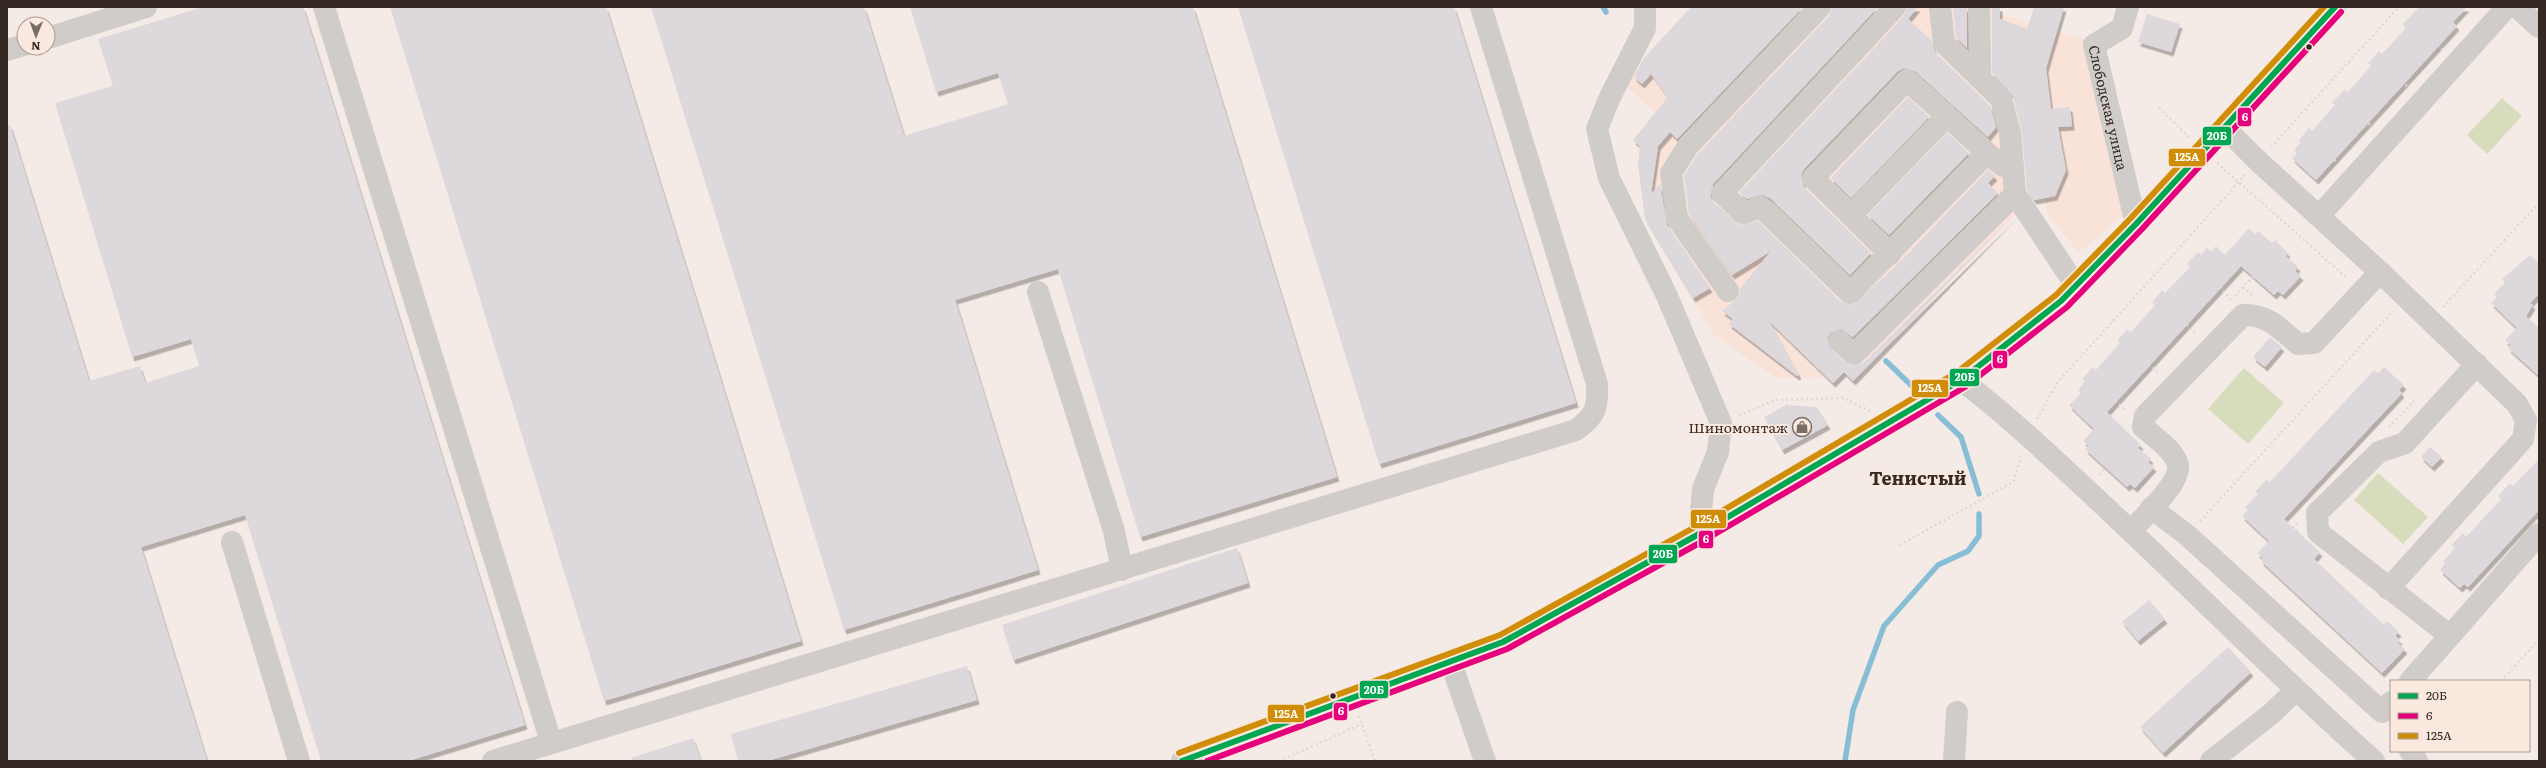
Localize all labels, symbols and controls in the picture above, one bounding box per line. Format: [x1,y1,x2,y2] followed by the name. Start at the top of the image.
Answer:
[16,16,56,56] north arrow
[31,39,41,55] text: N
[2304,42,2314,52] unlabelled marker
[2084,43,2133,173] street label: Слободская улица
[2237,107,2252,127] line badge: 6
[2242,108,2249,124] text: 6
[2202,126,2232,146] line badge: 20Б
[2207,127,2228,143] text: 20Б
[2168,148,2206,167] line badge: 125А
[2175,148,2200,164] text: 125А
[1992,350,2008,369] line badge: 6
[1997,350,2004,366] text: 6
[1949,368,1980,387] line badge: 20Б
[1955,368,1976,384] text: 20Б
[1911,379,1949,398] line badge: 125А
[1918,379,1943,395] text: 125А
[1791,416,1813,438] shop icon: Шиномонтаж
[1688,417,1788,437] place label: Шиномонтаж
[1869,464,1967,491] district label: Тенистый
[1690,509,1727,529] line badge: 125А
[1696,510,1721,526] text: 125А
[1698,530,1714,549] line badge: 6
[1703,530,1710,546] text: 6
[1648,544,1678,564] line badge: 20Б
[1653,545,1674,561] text: 20Б
[1359,680,1389,699] line badge: 20Б
[2390,680,2530,752] legend
[1364,681,1385,697] text: 20Б
[2426,686,2447,704] text: 20Б
[1328,691,1338,701] unlabelled marker
[1333,702,1348,721] line badge: 6
[1338,702,1345,718] text: 6
[1267,704,1305,723] line badge: 125А
[1274,705,1299,721] text: 125А
[2426,706,2433,724] text: 6
[2426,726,2452,744] text: 125А

